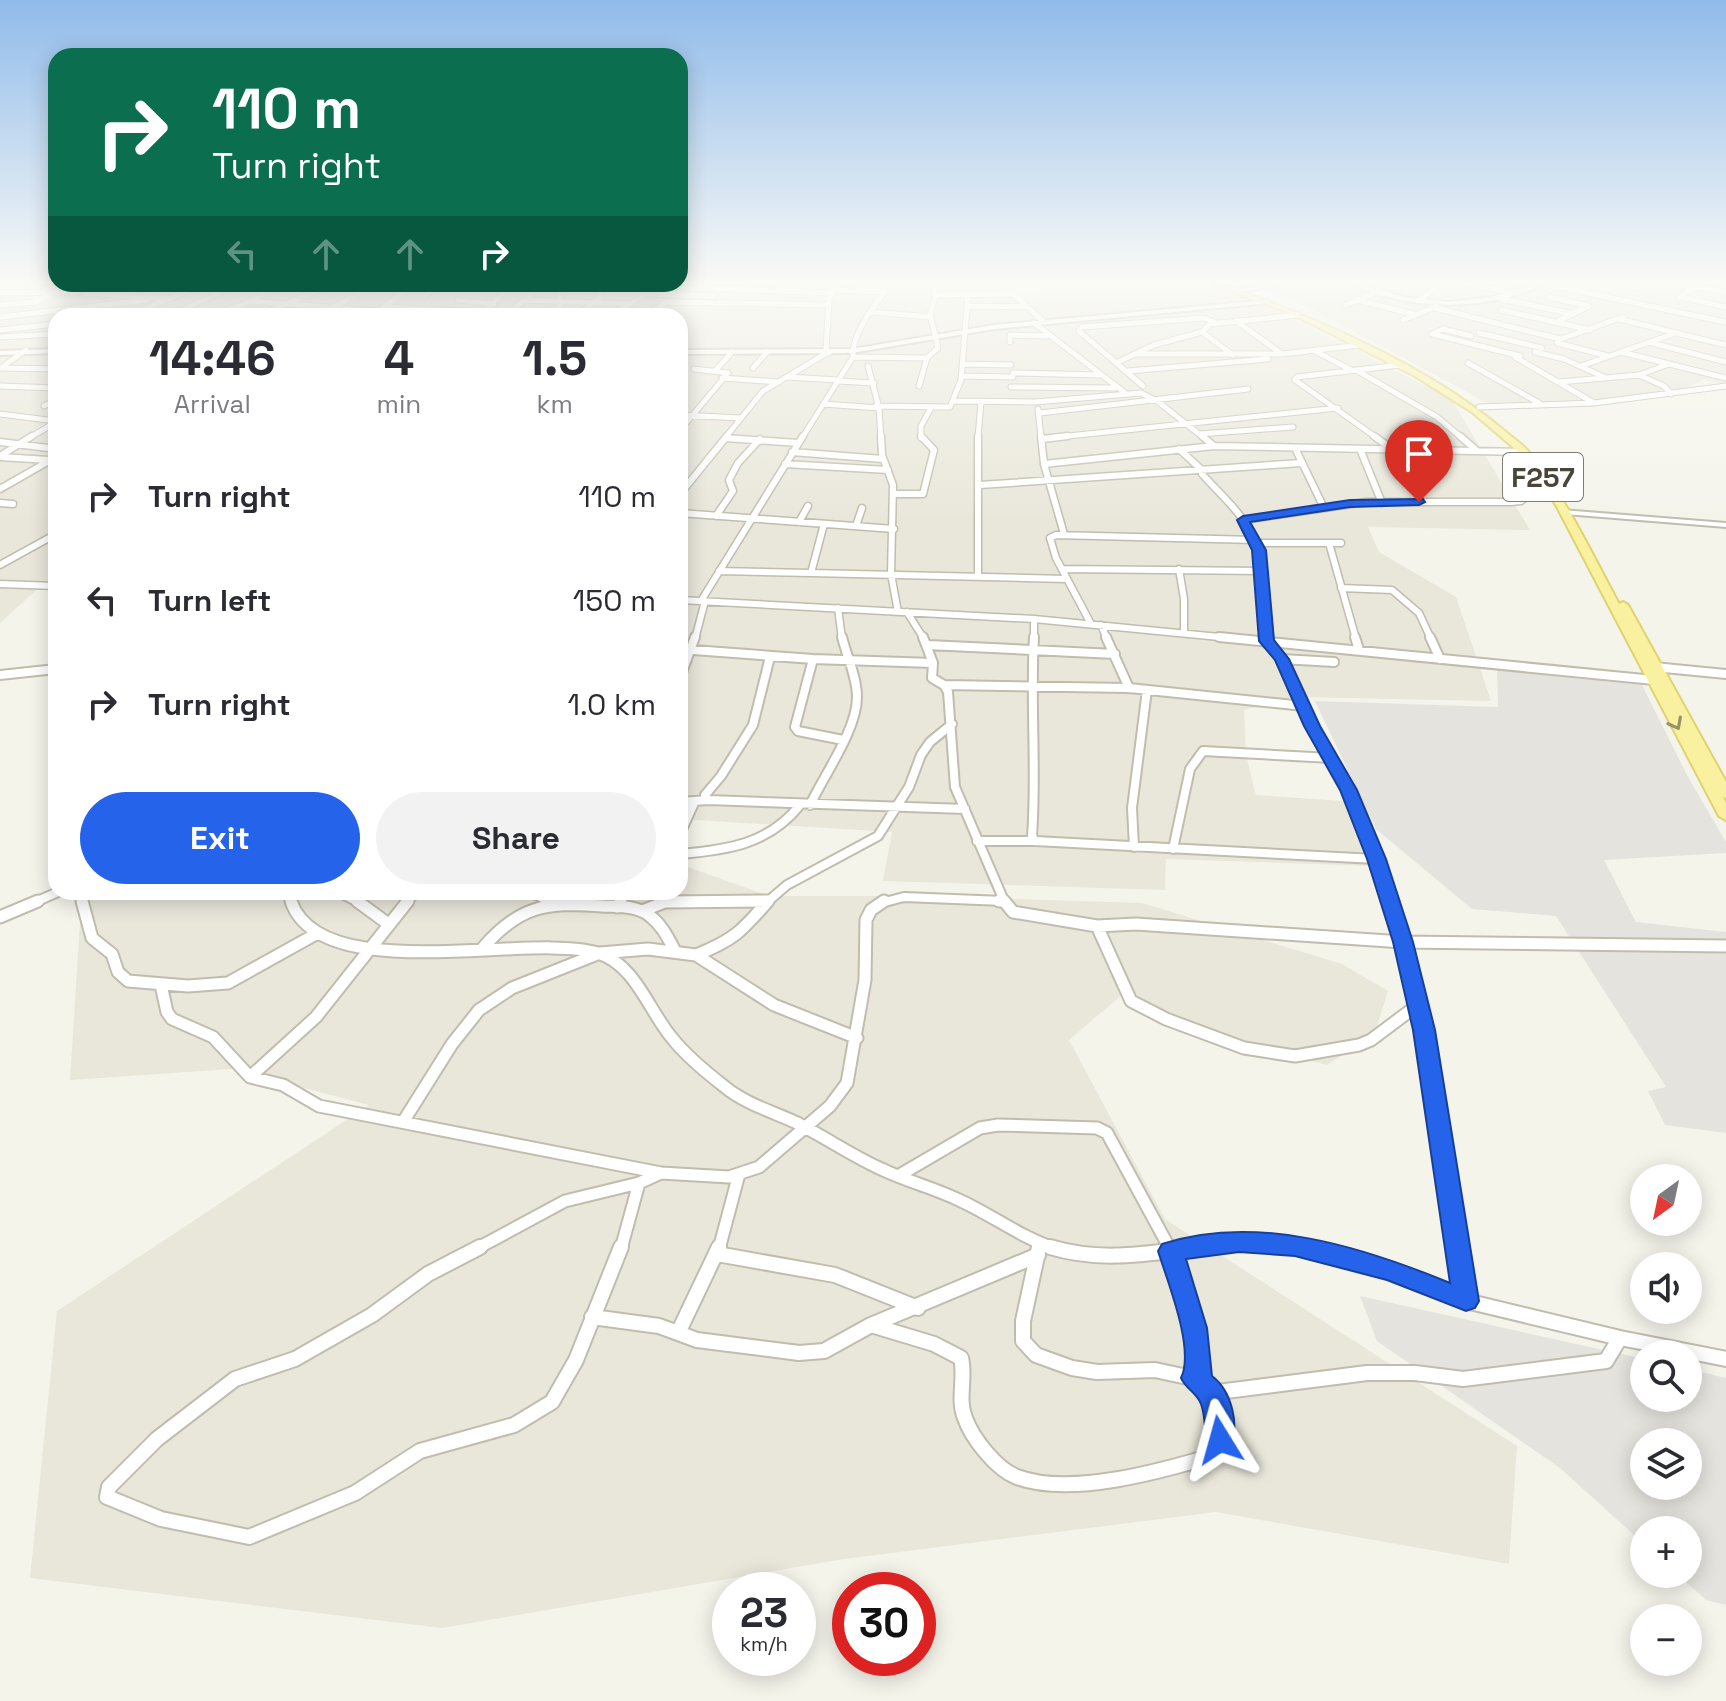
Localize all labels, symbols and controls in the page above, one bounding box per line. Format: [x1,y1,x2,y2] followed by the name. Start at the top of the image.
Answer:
[212,73,361,144] text: 110 m
[80,80,184,184] icon: right
[212,143,381,189] text: Turn right
[220,232,264,276] icon: left
[304,232,348,276] icon: ahead
[388,232,432,276] icon: ahead
[472,232,516,276] icon: right
[149,328,276,389] text: 14:46
[384,328,414,389] text: 4
[522,328,587,389] text: 1.5
[174,387,251,421] text: Arrival
[377,387,421,421] text: min
[536,387,573,421] text: km
[1385,420,1453,502] pin
[1397,432,1441,476] icon: arrive
[1503,453,1583,501] road number: F257
[80,474,124,518] icon: right
[148,477,291,516] text: Turn right
[578,477,656,516] text: 110 m
[80,578,124,622] icon: left
[148,581,271,620] text: Turn left
[573,581,656,620] text: 150 m
[80,682,124,726] icon: right
[148,685,291,724] text: Turn right
[567,685,656,724] text: 1.0 km
[1666,715,1682,729] one-way arrow
[80,792,360,884] button: Exit
[376,792,656,884] button: Share
[1630,1164,1702,1236] north arrow
[1630,1164,1702,1676] map controls
[1630,1252,1702,1324] button: sound
[1630,1340,1702,1412] button: search
[1178,1398,1262,1482] position arrow
[1630,1428,1702,1500] button: layers
[1630,1516,1702,1588] button: +
[832,1572,936,1676] speed limit sign: 30
[740,1588,788,1639] text: 23
[1630,1604,1702,1676] button: −
[740,1631,788,1657] text: km/h

